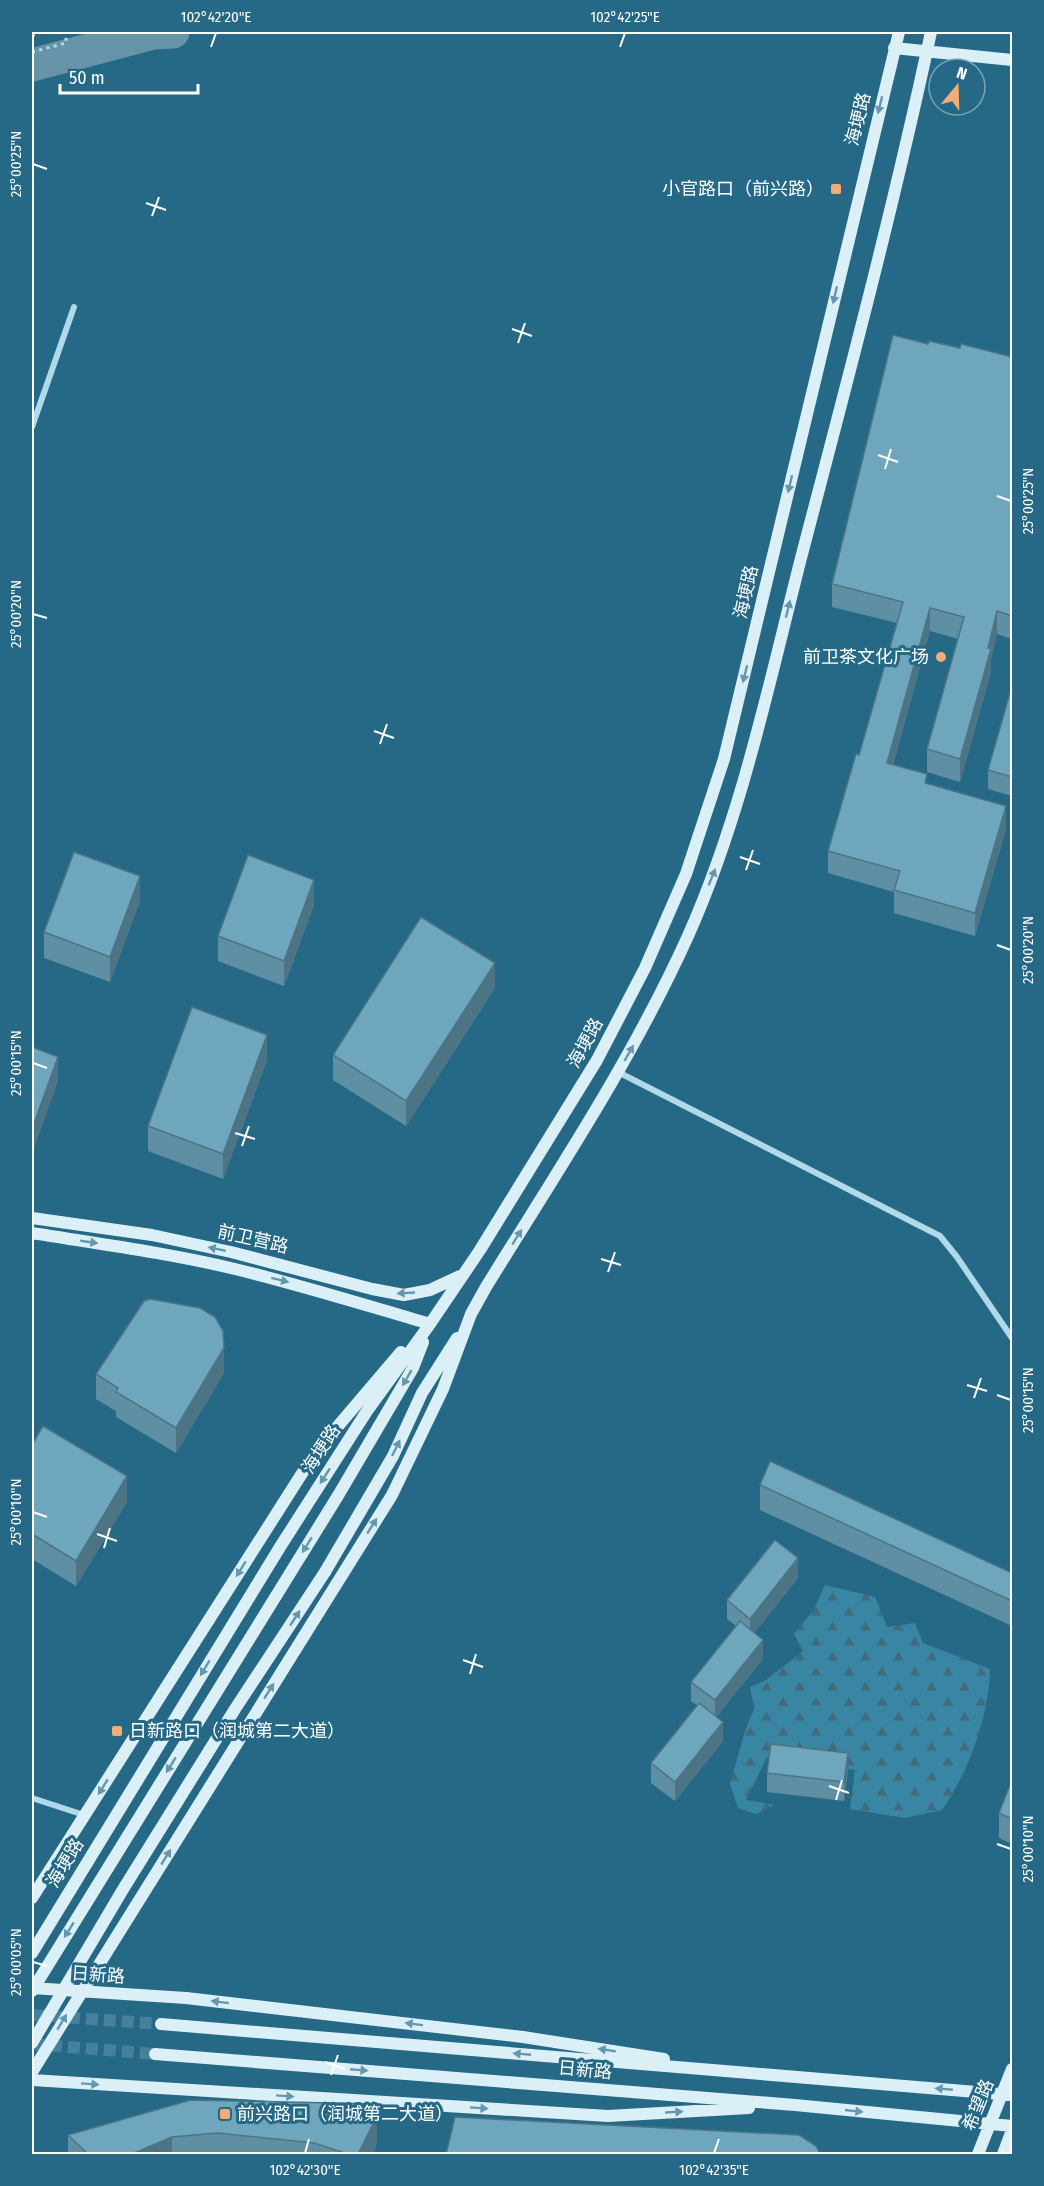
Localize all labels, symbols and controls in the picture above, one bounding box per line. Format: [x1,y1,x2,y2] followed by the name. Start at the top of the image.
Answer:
[181,8,251,26] text: 102°42'20"E
[590,8,660,26] text: 102°42'25"E
[60,57,198,95] scale bar
[927,57,987,117] north arrow
[954,63,969,84] text: N
[69,67,105,89] text: 50 m
[841,90,875,148] street label: 海埂路
[875,96,885,114] one-way arrow
[7,131,25,197] text: 25°00'25"N
[662,178,824,200] place label: 小官路口（前兴路）
[829,182,843,196] marker: 小官路口（前兴路）
[829,285,839,304] one-way arrow
[1019,468,1037,534] text: 25°00'25"N
[785,475,795,494] one-way arrow
[729,563,763,621] street label: 海埂路
[7,580,25,648] text: 25°00'20"N
[784,599,794,618] one-way arrow
[803,646,929,668] place label: 前卫茶文化广场
[934,650,948,664] marker: 前卫茶文化广场
[739,665,749,683] one-way arrow
[707,867,717,885] one-way arrow
[1019,916,1037,984] text: 25°00'20"N
[562,1014,608,1072] street label: 海埂路
[7,1030,25,1096] text: 25°00'15"N
[624,1044,634,1061] one-way arrow
[215,1220,291,1258] street label: 前卫营路
[511,1229,522,1245] one-way arrow
[80,1238,99,1247] one-way arrow
[207,1244,226,1253] one-way arrow
[271,1276,290,1286] one-way arrow
[396,1289,415,1298] one-way arrow
[1019,1367,1037,1433] text: 25°00'15"N
[402,1370,412,1387] one-way arrow
[297,1420,345,1478] street label: 海埂路
[392,1440,401,1457] one-way arrow
[320,1468,331,1484] one-way arrow
[7,1478,25,1546] text: 25°00'10"N
[367,1518,378,1534] one-way arrow
[301,1537,312,1553] one-way arrow
[236,1561,247,1577] one-way arrow
[289,1610,300,1626] one-way arrow
[200,1660,211,1676] one-way arrow
[264,1683,275,1700] one-way arrow
[129,1720,345,1742] place label: 日新路口（润城第二大道）
[110,1724,124,1738] marker: 日新路口（润城第二大道）
[166,1756,177,1773] one-way arrow
[97,1779,108,1795] one-way arrow
[1019,1815,1037,1883] text: 25°00'10"N
[42,1834,88,1892] street label: 海埂路
[161,1849,172,1865] one-way arrow
[63,1922,74,1938] one-way arrow
[7,1928,25,1996] text: 25°00'05"N
[70,1962,126,1988] street label: 日新路
[210,1997,229,2006] one-way arrow
[57,2013,67,2030] one-way arrow
[404,2019,423,2029] one-way arrow
[597,2045,616,2054] one-way arrow
[512,2049,531,2059] one-way arrow
[557,2057,613,2083] street label: 日新路
[350,2065,369,2075] one-way arrow
[958,2076,998,2134] street label: 希望路
[80,2079,99,2088] one-way arrow
[934,2084,953,2094] one-way arrow
[275,2091,294,2100] one-way arrow
[237,2103,453,2125] place label: 前兴路口（润城第二大道）
[470,2103,489,2112] one-way arrow
[844,2106,863,2116] one-way arrow
[218,2107,232,2121] marker: 前兴路口（润城第二大道）
[664,2107,683,2117] one-way arrow
[270,2161,341,2179] text: 102°42'30"E
[679,2161,749,2179] text: 102°42'35"E

